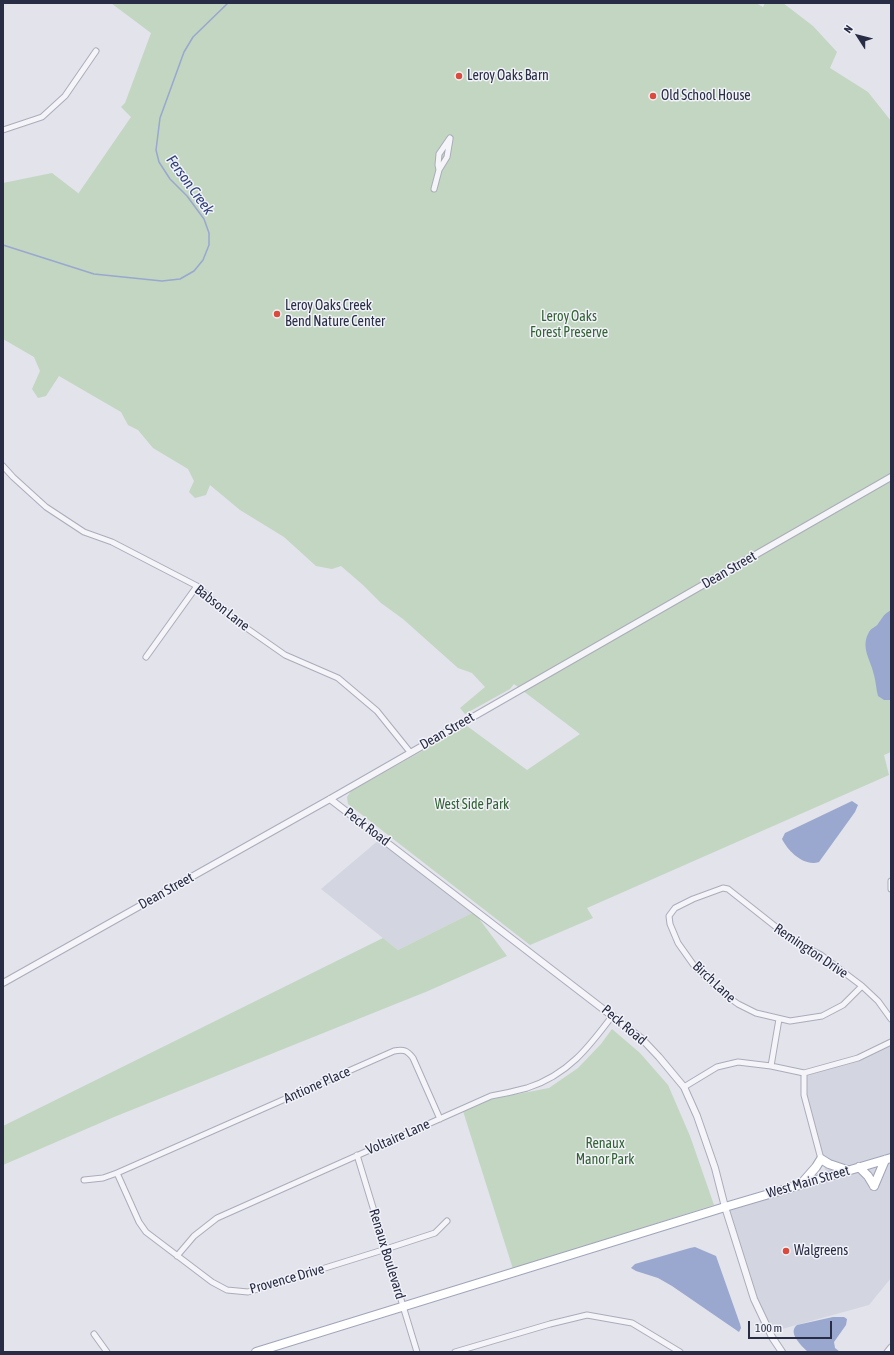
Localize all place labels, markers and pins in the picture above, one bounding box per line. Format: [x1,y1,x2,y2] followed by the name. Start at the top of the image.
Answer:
[467,68,549,84] place label: Leroy Oaks Barn
[454,71,464,81] marker: Leroy Oaks Barn
[661,88,751,104] place label: Old School House
[648,91,658,101] marker: Old School House
[285,298,385,330] place label: Leroy Oaks Creek Bend Nature Center
[272,309,282,319] marker: Leroy Oaks Creek Bend Nature Center
[794,1243,848,1259] place label: Walgreens
[781,1246,791,1256] marker: Walgreens

